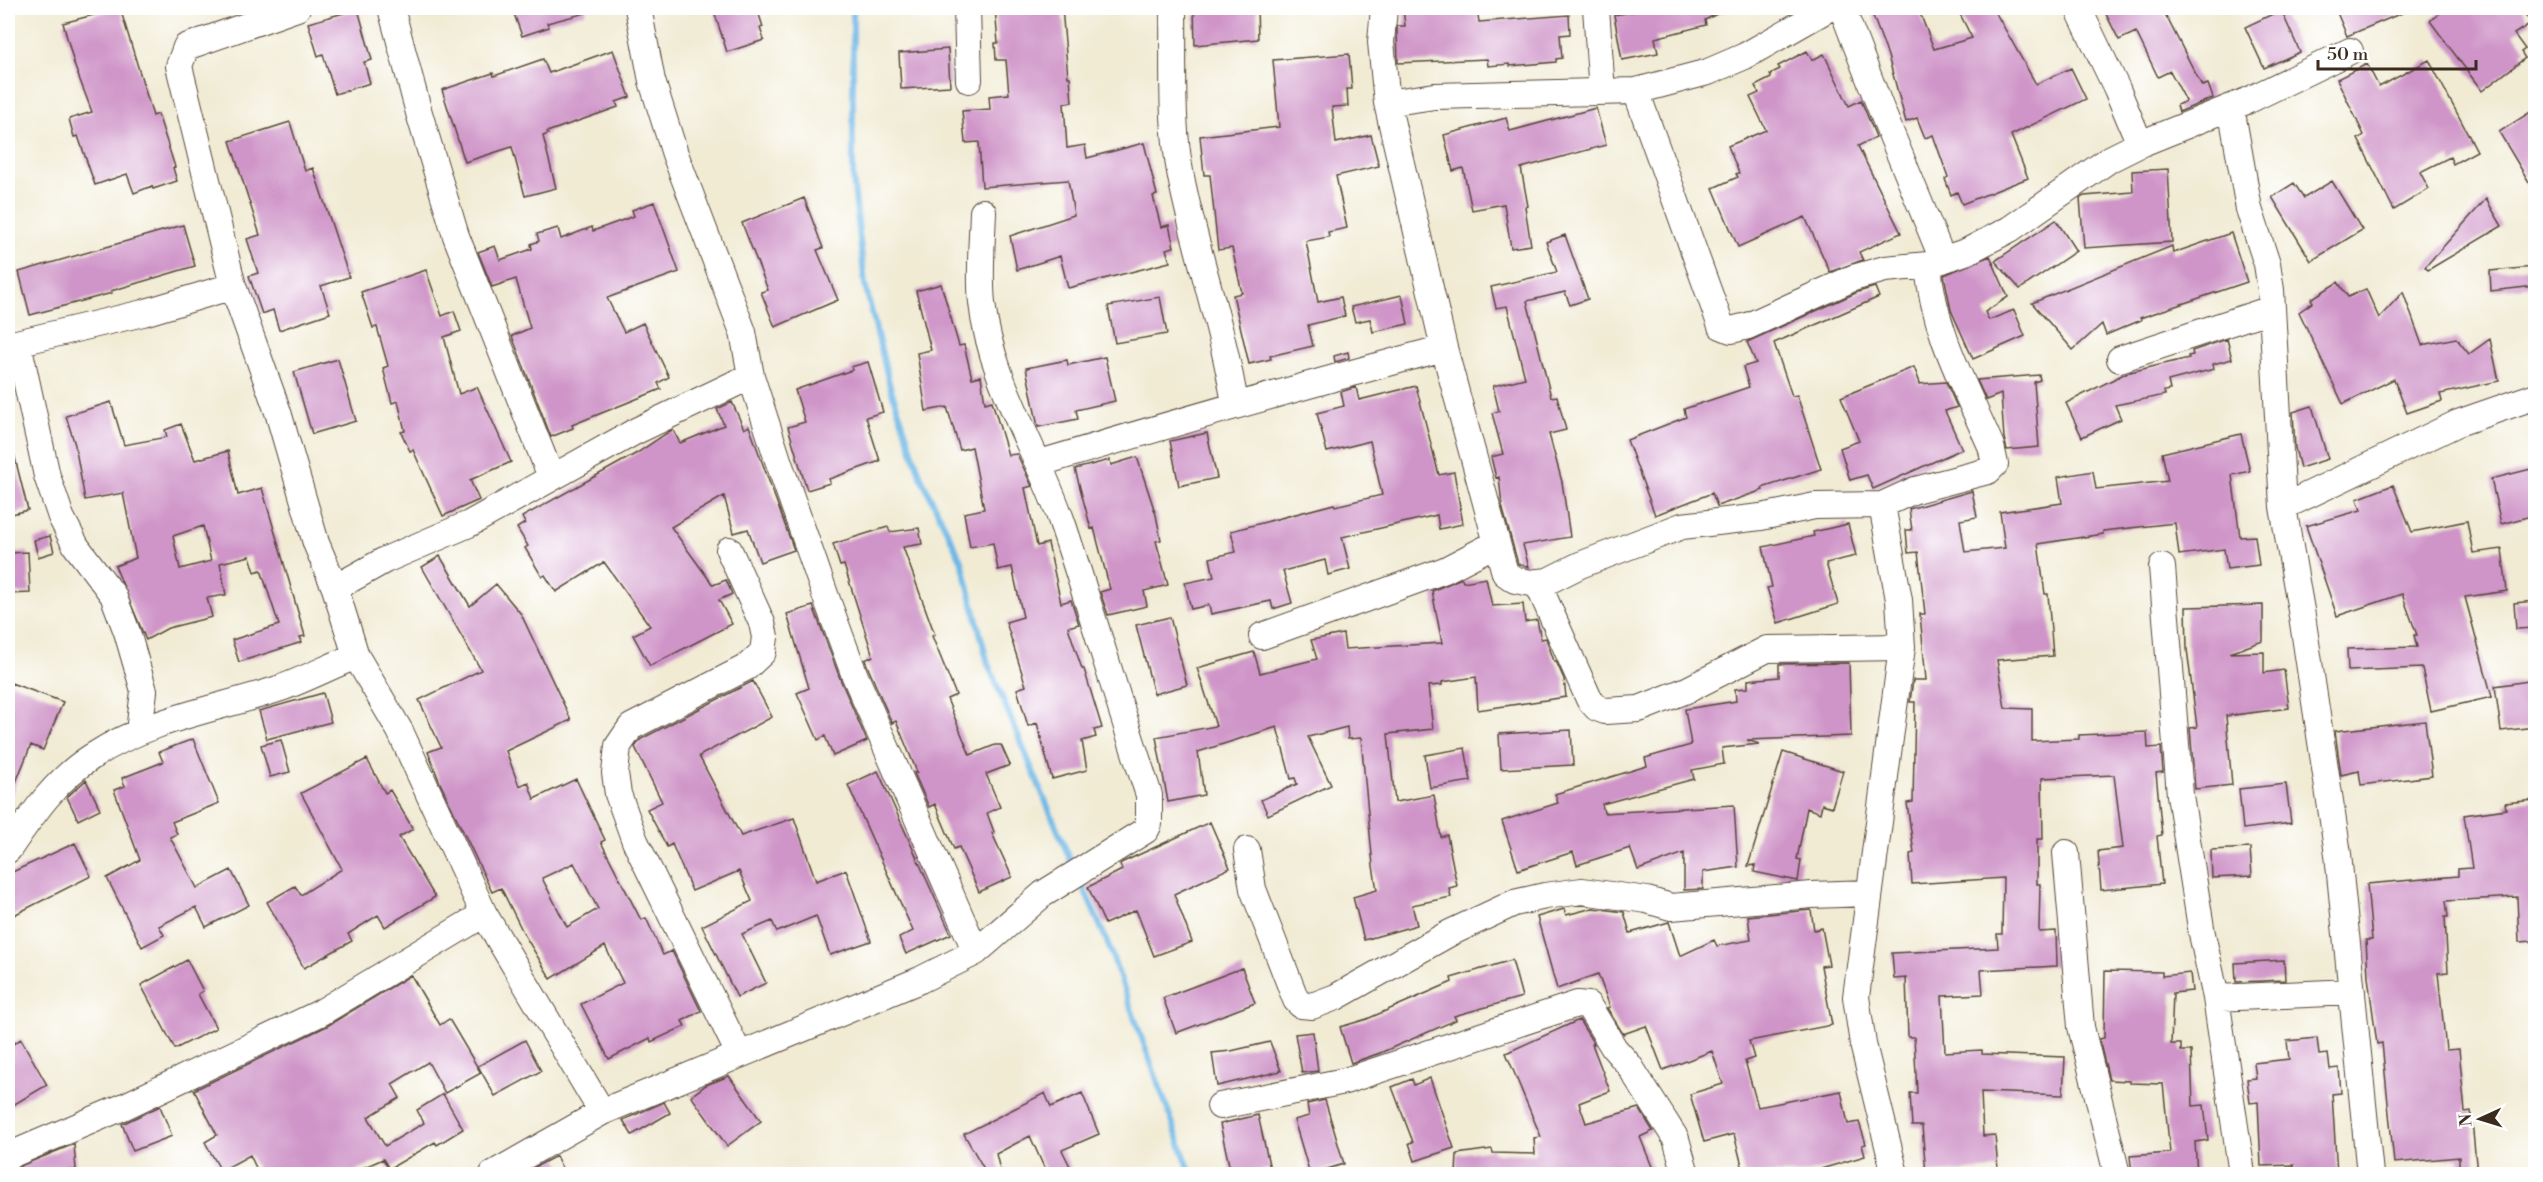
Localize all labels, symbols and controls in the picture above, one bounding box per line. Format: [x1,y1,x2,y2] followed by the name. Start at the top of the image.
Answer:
[2318,33,2476,71] scale bar
[2327,43,2369,66] text: 50 m
[2450,1089,2510,1149] north arrow
[2456,1113,2476,1127] text: N

